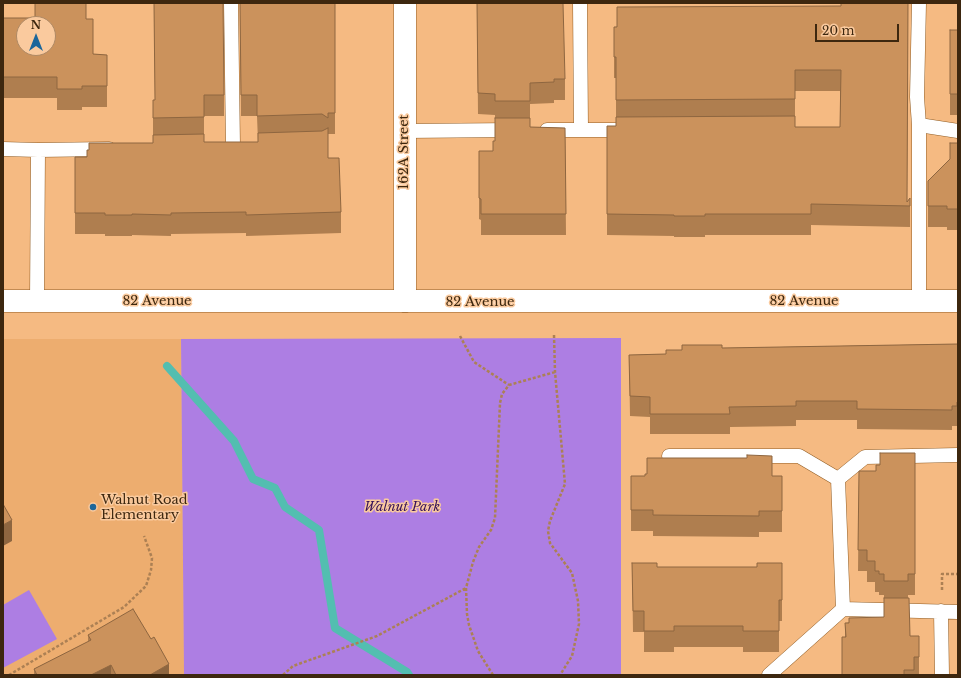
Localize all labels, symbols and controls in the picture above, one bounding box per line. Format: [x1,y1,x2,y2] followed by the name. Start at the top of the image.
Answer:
[16,16,56,56] north arrow
[817,16,901,42] scale bar
[31,18,41,32] text: N
[822,23,854,38] text: 20 m
[396,114,412,190] street label: 162A Street
[122,293,192,309] street label: 82 Avenue
[769,293,839,309] street label: 82 Avenue
[445,294,515,310] street label: 82 Avenue
[101,492,187,523] place label: Walnut Road Elementary
[364,499,440,515] park label: Walnut Park
[88,502,98,512] marker: Walnut Road Elementary

